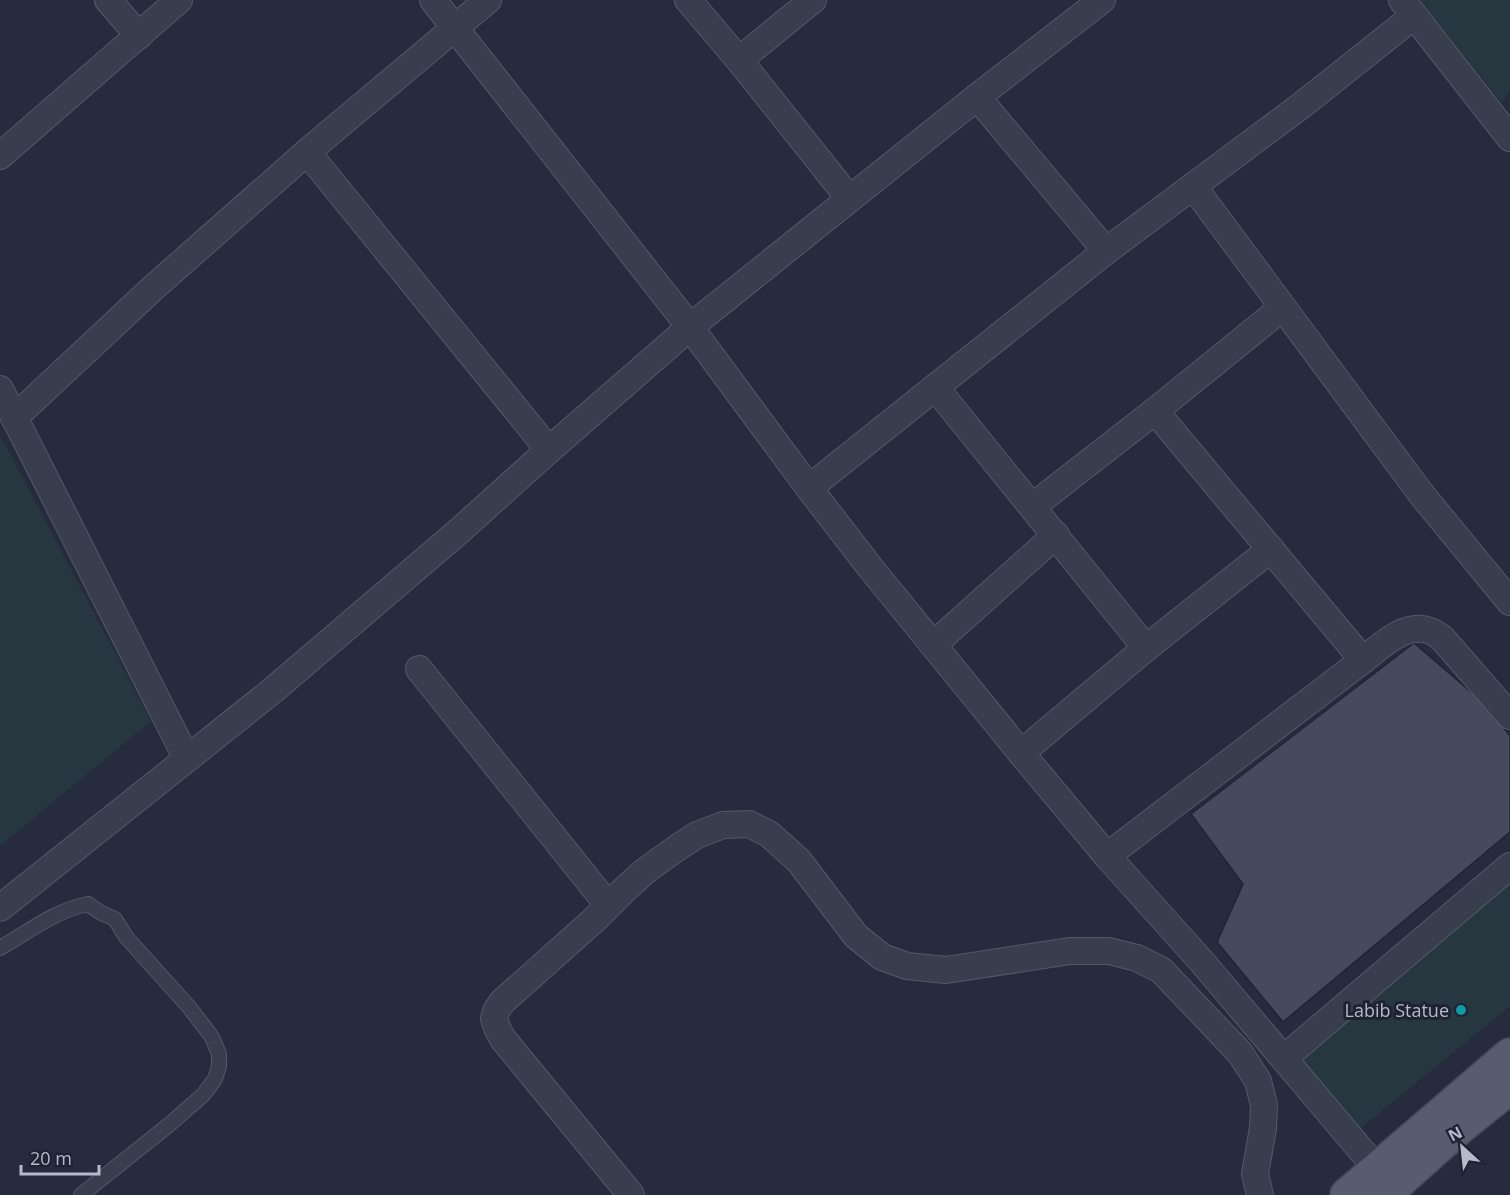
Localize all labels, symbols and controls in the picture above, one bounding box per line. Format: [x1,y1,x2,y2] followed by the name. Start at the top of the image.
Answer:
[1345,998,1449,1022] place label: Labib Statue
[1454,1003,1468,1017] marker: Labib Statue
[1432,1117,1492,1177] north arrow
[1444,1121,1466,1146] text: N
[21,1138,99,1176] scale bar
[30,1146,72,1170] text: 20 m

